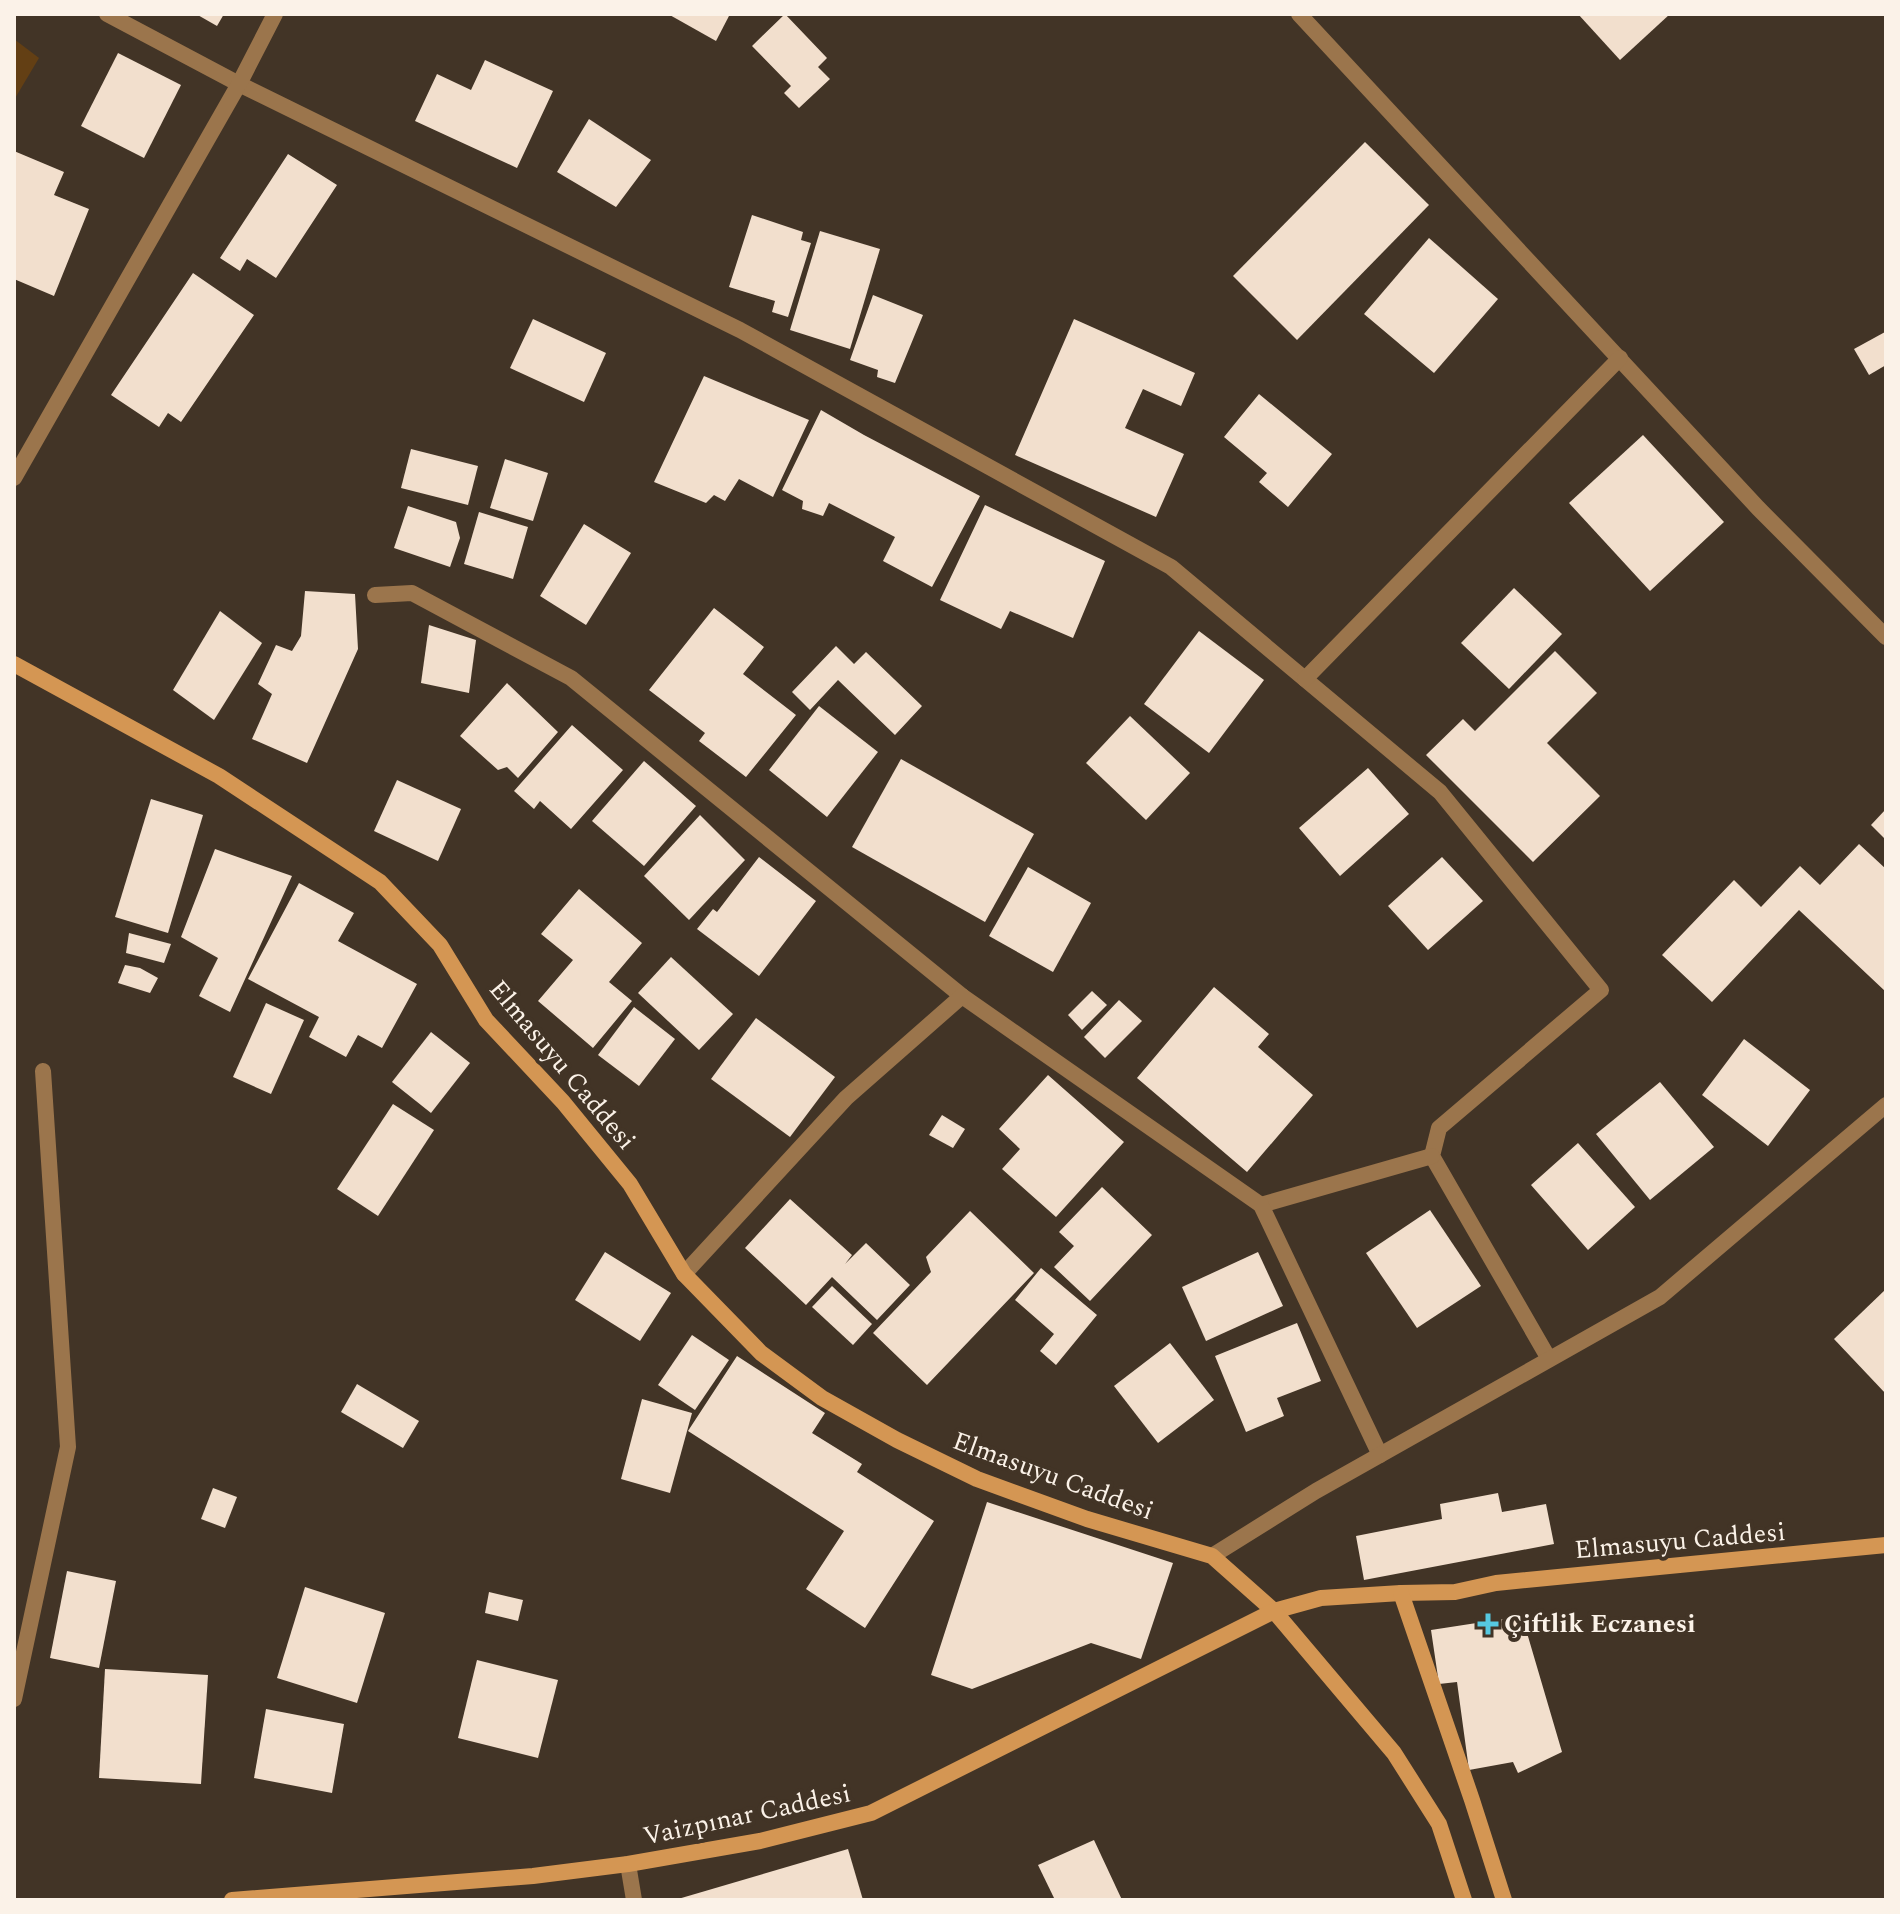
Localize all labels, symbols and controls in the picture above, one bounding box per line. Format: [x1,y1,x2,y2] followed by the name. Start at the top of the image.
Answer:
[479,971,645,1159] street label: Elmasuyu Caddesi
[947,1421,1159,1531] street label: Elmasuyu Caddesi
[1573,1512,1787,1570] street label: Elmasuyu Caddesi
[1504,1604,1696,1644] place label: Çiftlik Eczanesi
[1479,1615,1497,1633] marker: Çiftlik Eczanesi
[639,1773,855,1857] street label: Vaizpınar Caddesi

